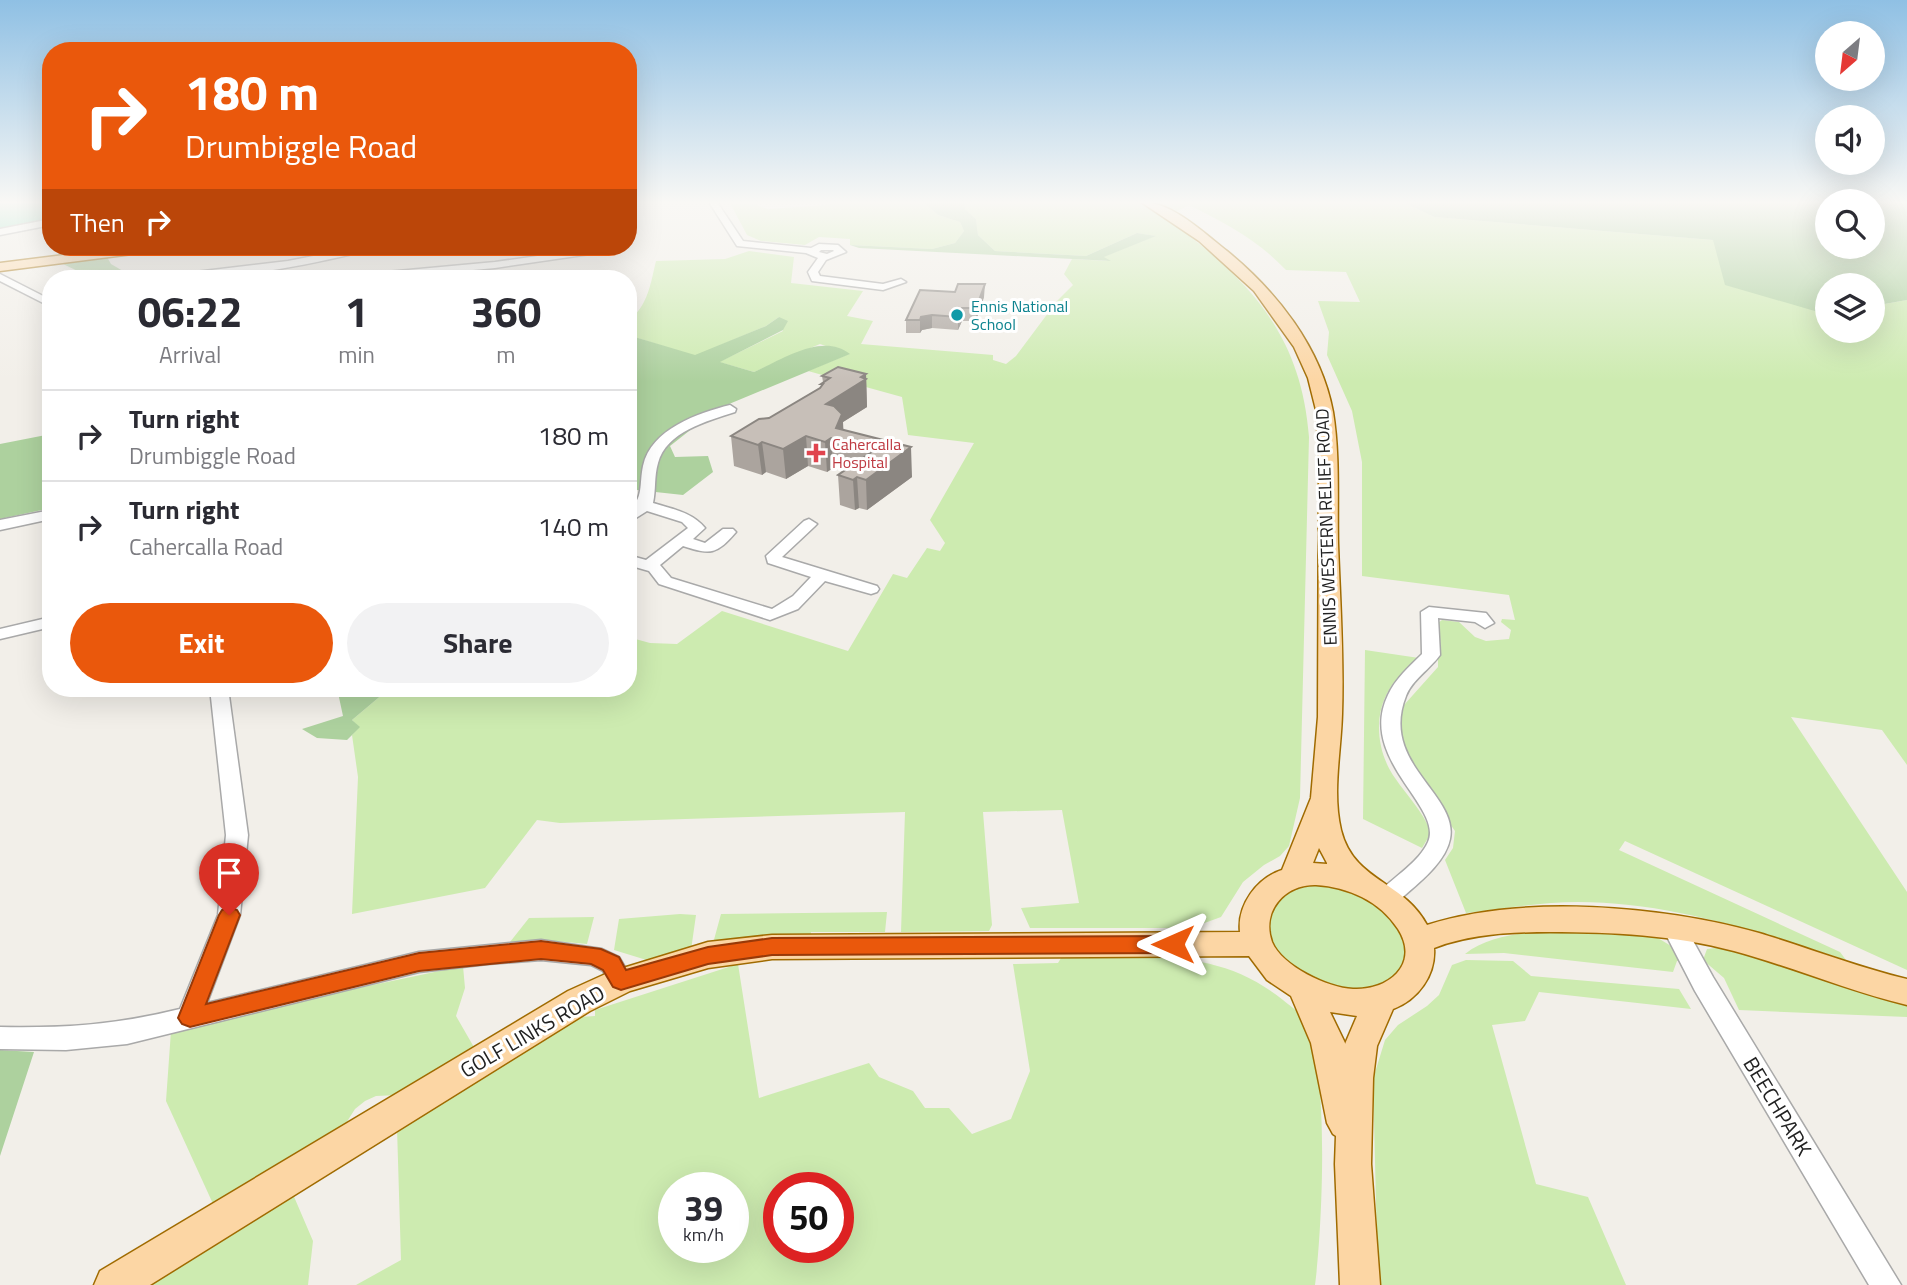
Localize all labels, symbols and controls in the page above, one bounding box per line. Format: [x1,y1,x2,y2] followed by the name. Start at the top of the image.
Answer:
[1815,21,1885,91] north arrow
[1815,21,1885,343] map controls
[185,54,319,129] text: 180 m
[70,70,161,161] icon: right
[1815,105,1885,175] button: sound
[185,122,417,170] text: Drumbiggle Road
[1815,189,1885,259] button: search
[70,203,125,242] text: Then
[139,203,177,241] icon: right
[1815,273,1885,343] button: layers
[138,279,243,343] text: 06:22
[345,279,368,343] text: 1
[471,279,541,343] text: 360
[971,294,1068,336] place label: Ennis National School
[949,307,965,323] marker: Ennis National School
[159,337,221,372] text: Arrival
[338,337,375,372] text: min
[496,337,516,372] text: m
[129,399,240,438] text: Turn right
[1308,408,1344,646] street label: ENNIS WESTERN RELIEF ROAD
[538,416,609,455] text: 180 m
[70,417,108,455] icon: right
[832,432,901,474] place label: Cahercalla Hospital
[129,438,296,473] text: Drumbiggle Road
[806,443,826,463] marker: Cahercalla Hospital
[129,490,240,529] text: Turn right
[538,507,609,546] text: 140 m
[70,508,108,546] icon: right
[129,529,283,564] text: Cahercalla Road
[70,603,333,683] button: Exit
[347,603,609,683] button: Share
[199,843,259,915] pin
[210,854,248,892] icon: arrive
[1136,907,1210,981] position arrow
[454,977,610,1085] street label: GOLF LINKS ROAD
[1736,1050,1820,1162] street label: BEECHPARK
[763,1172,854,1263] speed limit sign: 50
[684,1181,723,1235] text: 39
[683,1221,724,1248] text: km/h

